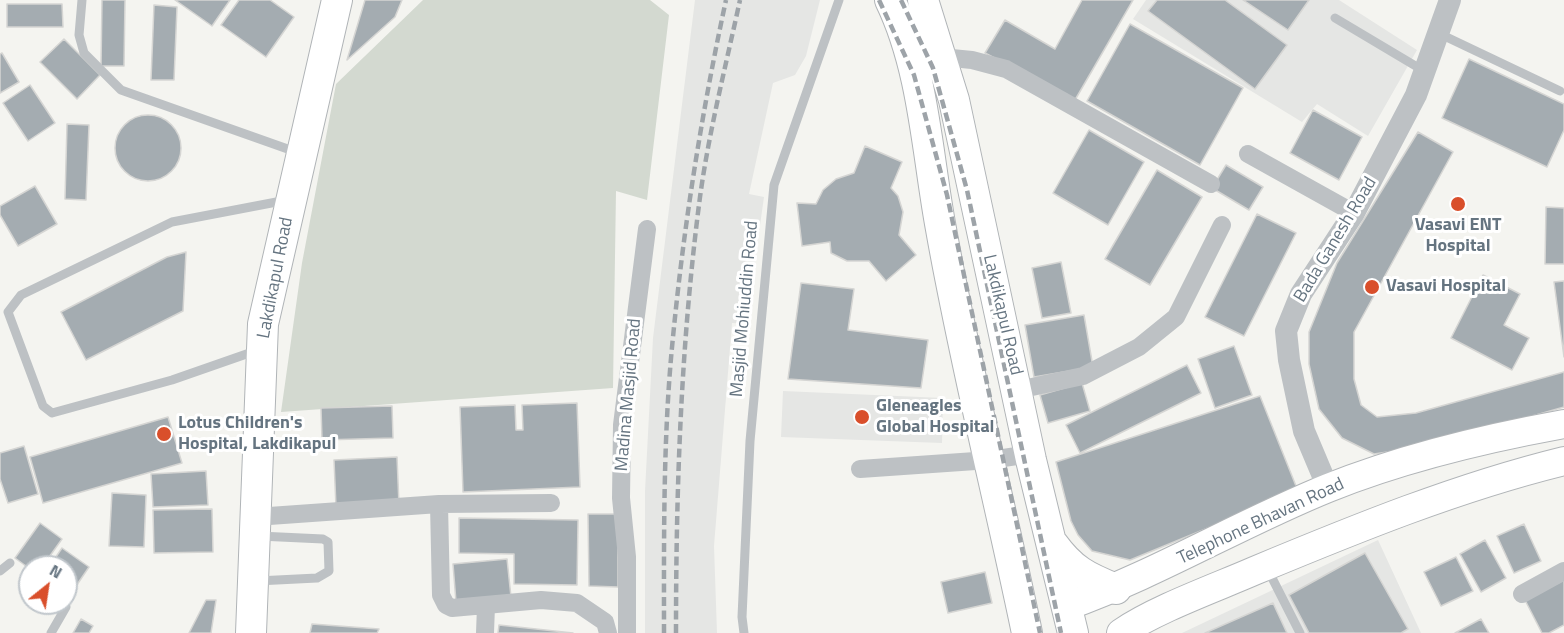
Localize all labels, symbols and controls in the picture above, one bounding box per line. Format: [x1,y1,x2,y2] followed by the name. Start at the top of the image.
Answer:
[1290,173,1382,307] street label: Bada Ganesh Road
[1449,195,1467,213] marker: Vasavi ENT Hospital
[254,215,298,341] street label: Lakdikapul Road
[1415,215,1501,258] place label: Vasavi ENT Hospital
[727,220,763,398] street label: Masjid Mohiuddin Road
[978,253,1026,377] street label: Lakdikapul Road
[1386,276,1506,298] place label: Vasavi Hospital
[1363,278,1381,296] marker: Vasavi Hospital
[612,318,646,472] street label: Madina Masjid Road
[876,396,994,438] place label: Gleneagles Global Hospital
[853,408,871,426] marker: Gleneagles Global Hospital
[178,413,336,456] place label: Lotus Children's Hospital, Lakdikapul
[155,425,173,443] marker: Lotus Children's Hospital, Lakdikapul
[1174,474,1348,570] street label: Telephone Bhavan Road
[18,555,78,615] north arrow
[45,558,67,584] text: N

